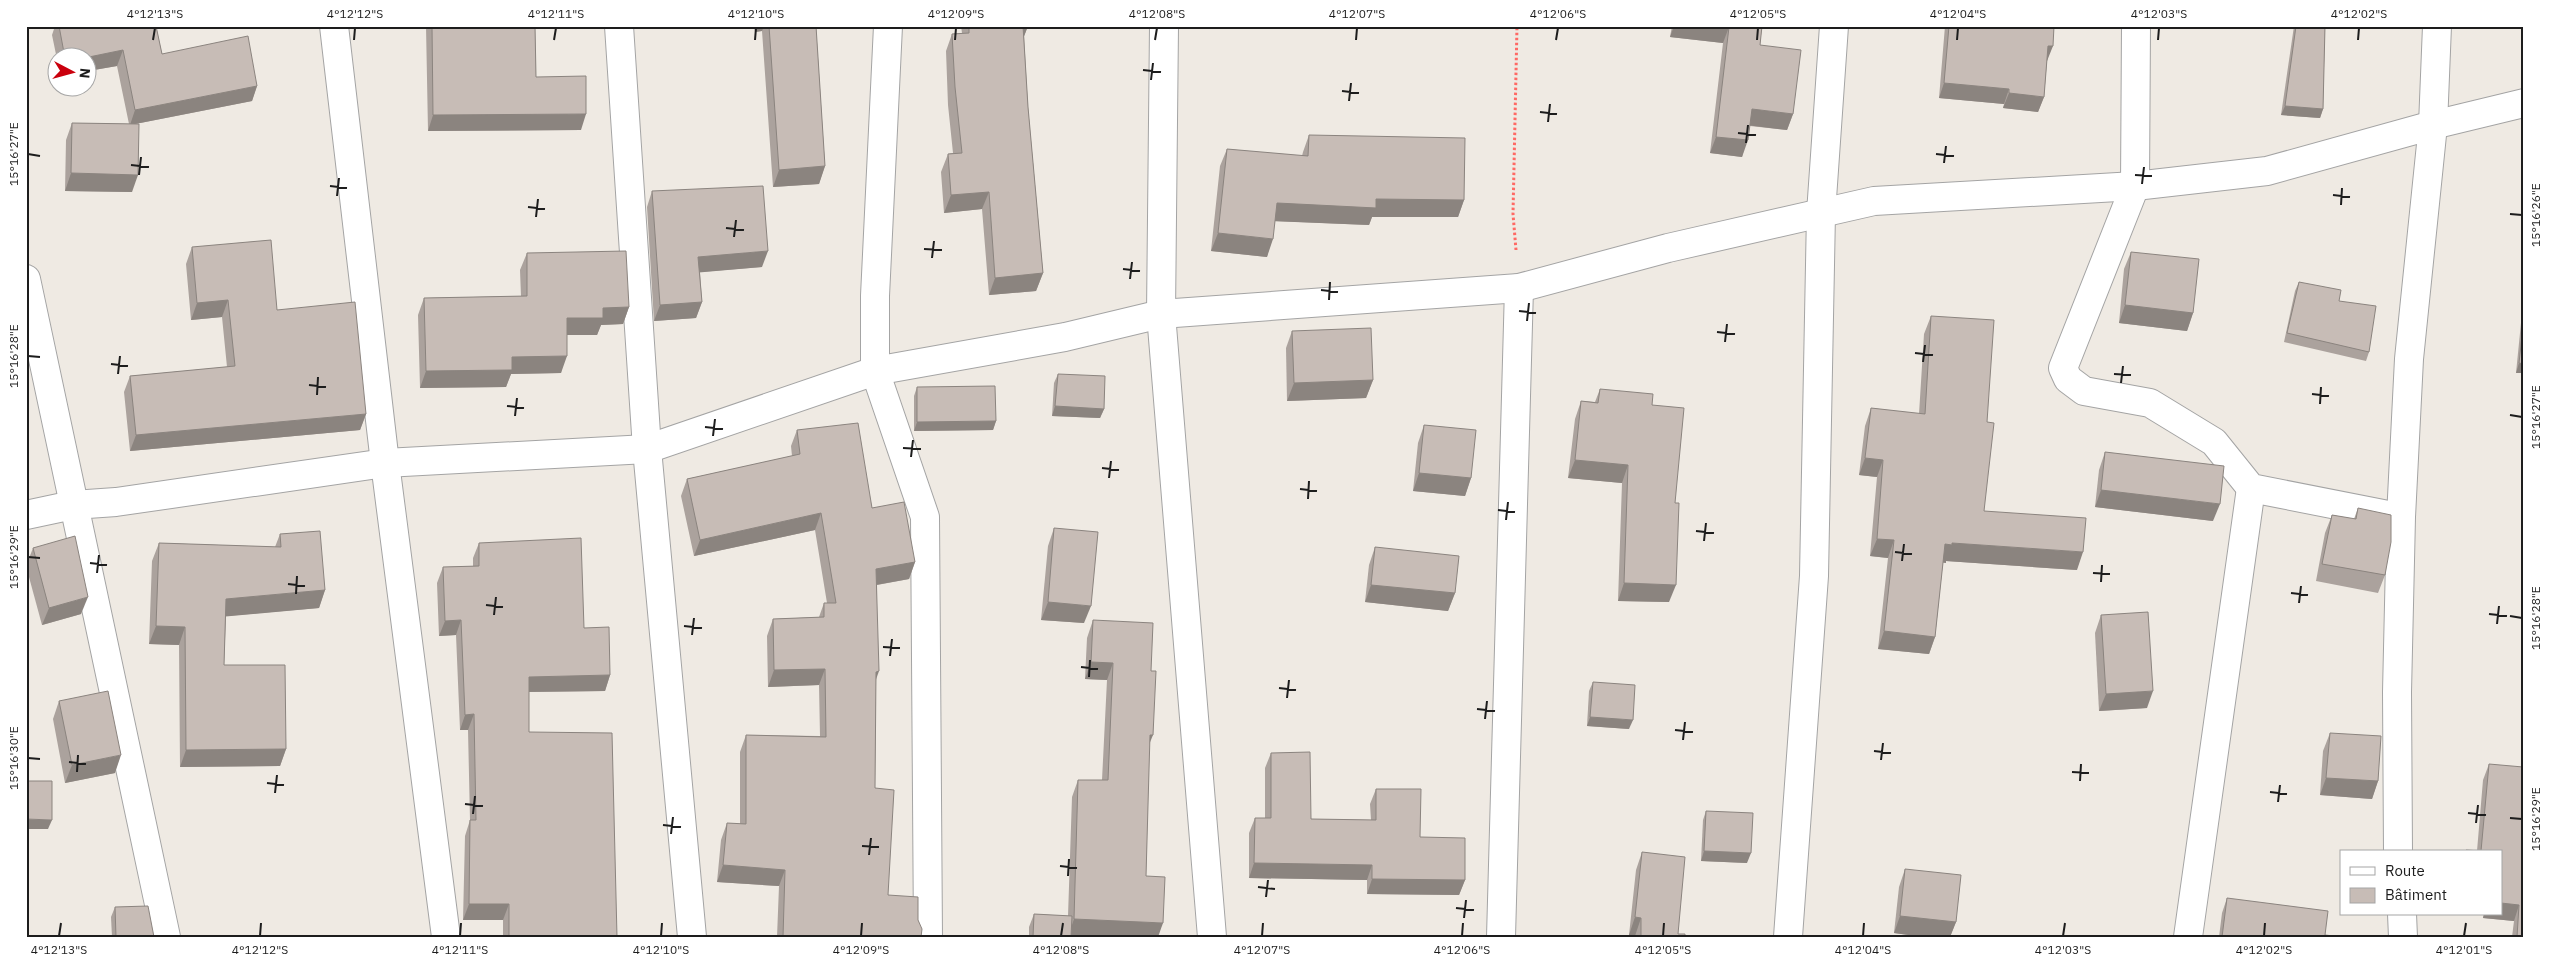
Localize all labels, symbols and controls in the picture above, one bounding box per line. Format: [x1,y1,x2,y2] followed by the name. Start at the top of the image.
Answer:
[127,6,183,21] text: 4°12'13"S
[327,6,383,21] text: 4°12'12"S
[528,6,584,21] text: 4°12'11"S
[728,6,784,21] text: 4°12'10"S
[928,6,984,21] text: 4°12'09"S
[1129,6,1185,21] text: 4°12'08"S
[1329,6,1385,21] text: 4°12'07"S
[1530,6,1586,21] text: 4°12'06"S
[1730,6,1786,21] text: 4°12'05"S
[1930,6,1986,21] text: 4°12'04"S
[2131,6,2187,21] text: 4°12'03"S
[2331,6,2387,21] text: 4°12'02"S
[48,48,98,98] north arrow
[75,67,94,79] text: N
[6,122,21,186] text: 15°16'27"E
[2528,183,2543,247] text: 15°16'26"E
[6,324,21,388] text: 15°16'28"E
[2528,385,2543,449] text: 15°16'27"E
[6,525,21,589] text: 15°16'29"E
[2528,586,2543,650] text: 15°16'28"E
[6,726,21,790] text: 15°16'30"E
[2528,787,2543,851] text: 15°16'29"E
[2340,850,2502,916] legend
[2385,861,2425,880] text: Route
[2385,885,2447,904] text: Bâtiment
[31,942,87,957] text: 4°12'13"S
[232,942,288,957] text: 4°12'12"S
[432,942,488,957] text: 4°12'11"S
[633,942,689,957] text: 4°12'10"S
[833,942,889,957] text: 4°12'09"S
[1033,942,1089,957] text: 4°12'08"S
[1234,942,1290,957] text: 4°12'07"S
[1434,942,1490,957] text: 4°12'06"S
[1635,942,1691,957] text: 4°12'05"S
[1835,942,1891,957] text: 4°12'04"S
[2035,942,2091,957] text: 4°12'03"S
[2236,942,2292,957] text: 4°12'02"S
[2436,942,2492,957] text: 4°12'01"S

